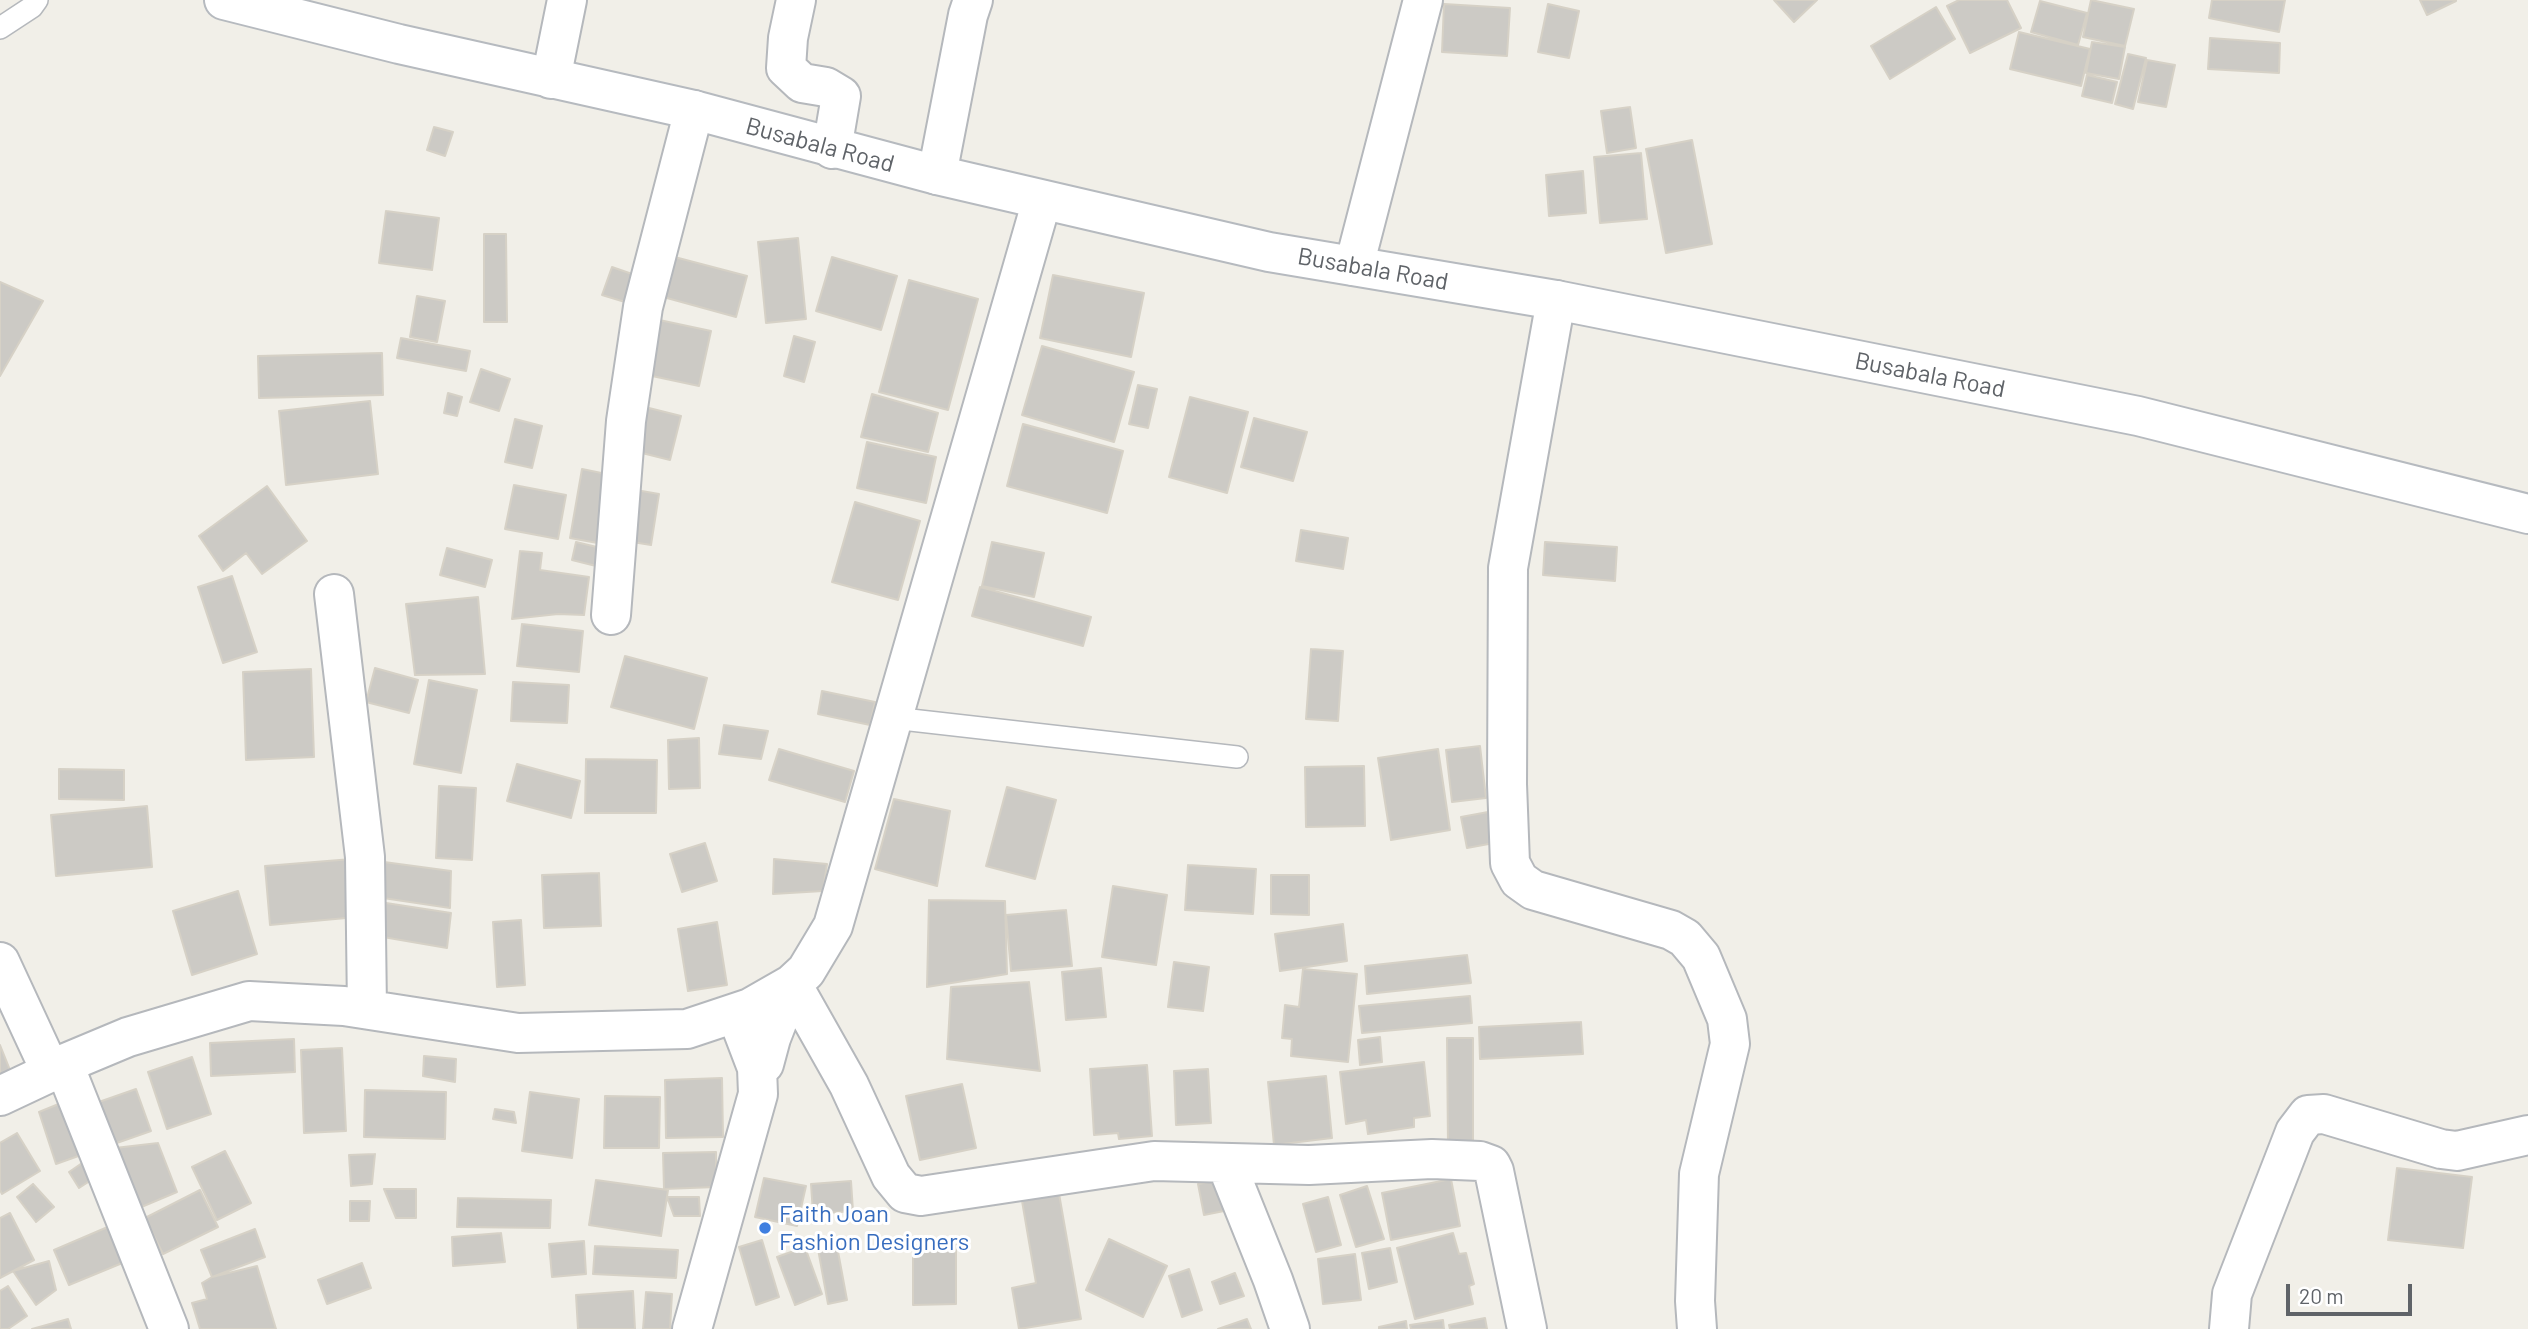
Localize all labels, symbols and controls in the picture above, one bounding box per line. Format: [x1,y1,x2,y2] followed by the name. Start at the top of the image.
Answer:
[743,111,897,179] street label: Busabala Road
[1295,242,1451,296] street label: Busabala Road
[1852,346,2008,404] street label: Busabala Road
[779,1200,969,1256] place label: Faith Joan Fashion Designers
[757,1220,773,1236] marker: Faith Joan Fashion Designers
[2290,1270,2416,1314] scale bar
[2299,1283,2344,1308] text: 20 m

